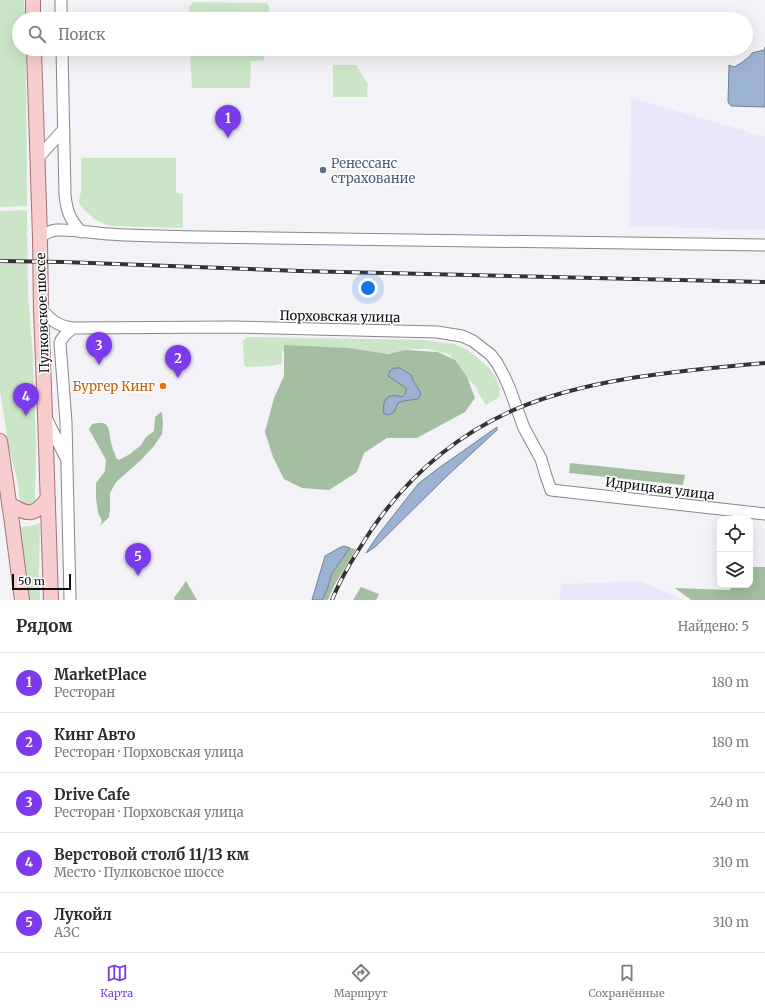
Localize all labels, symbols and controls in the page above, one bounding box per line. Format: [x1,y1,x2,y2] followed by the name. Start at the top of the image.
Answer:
[12,12,753,56] search box
[26,23,48,45] icon: search
[58,25,105,44] text: Поиск
[215,105,241,138] pin: 1
[331,155,415,187] place label: Ренессанс страхование
[318,165,328,175] marker: Ренессанс страхование
[32,252,53,374] street label: Пулковское шоссе
[358,278,378,298] your location
[279,307,401,326] street label: Порховская улица
[86,332,112,365] pin: 3
[165,345,191,378] pin: 2
[73,378,155,395] place label: Бургер Кинг
[158,381,168,391] marker: Бургер Кинг
[13,383,39,416] pin: 4
[604,473,716,504] street label: Идрицкая улица
[717,516,753,588] map controls
[717,516,753,552] button: locate
[125,543,151,576] pin: 5
[717,552,753,588] button: layers
[12,572,71,591] scale bar
[18,574,45,588] text: 50 m
[16,615,72,637] text: Рядом
[678,618,749,635] text: Найдено: 5
[54,665,147,684] text: MarketPlace
[26,674,32,691] text: 1
[711,674,749,691] text: 180 m
[54,684,115,701] text: Ресторан
[54,725,135,744] text: Кинг Авто
[25,734,33,751] text: 2
[711,734,749,751] text: 180 m
[54,744,244,761] text: Ресторан · Порховская улица
[54,785,130,804] text: Drive Cafe
[25,794,33,811] text: 3
[709,794,749,811] text: 240 m
[54,804,244,821] text: Ресторан · Порховская улица
[54,845,249,864] text: Верстовой столб 11/13 км
[25,854,33,871] text: 4
[712,854,749,871] text: 310 m
[54,864,224,881] text: Место · Пулковское шоссе
[54,905,112,924] text: Лукойл
[25,914,33,931] text: 5
[712,914,749,931] text: 310 m
[54,924,80,941] text: АЗС
[100,962,133,1000] tab: Карта
[334,962,388,1000] tab: Маршрут
[588,962,665,1000] tab: Сохранённые

